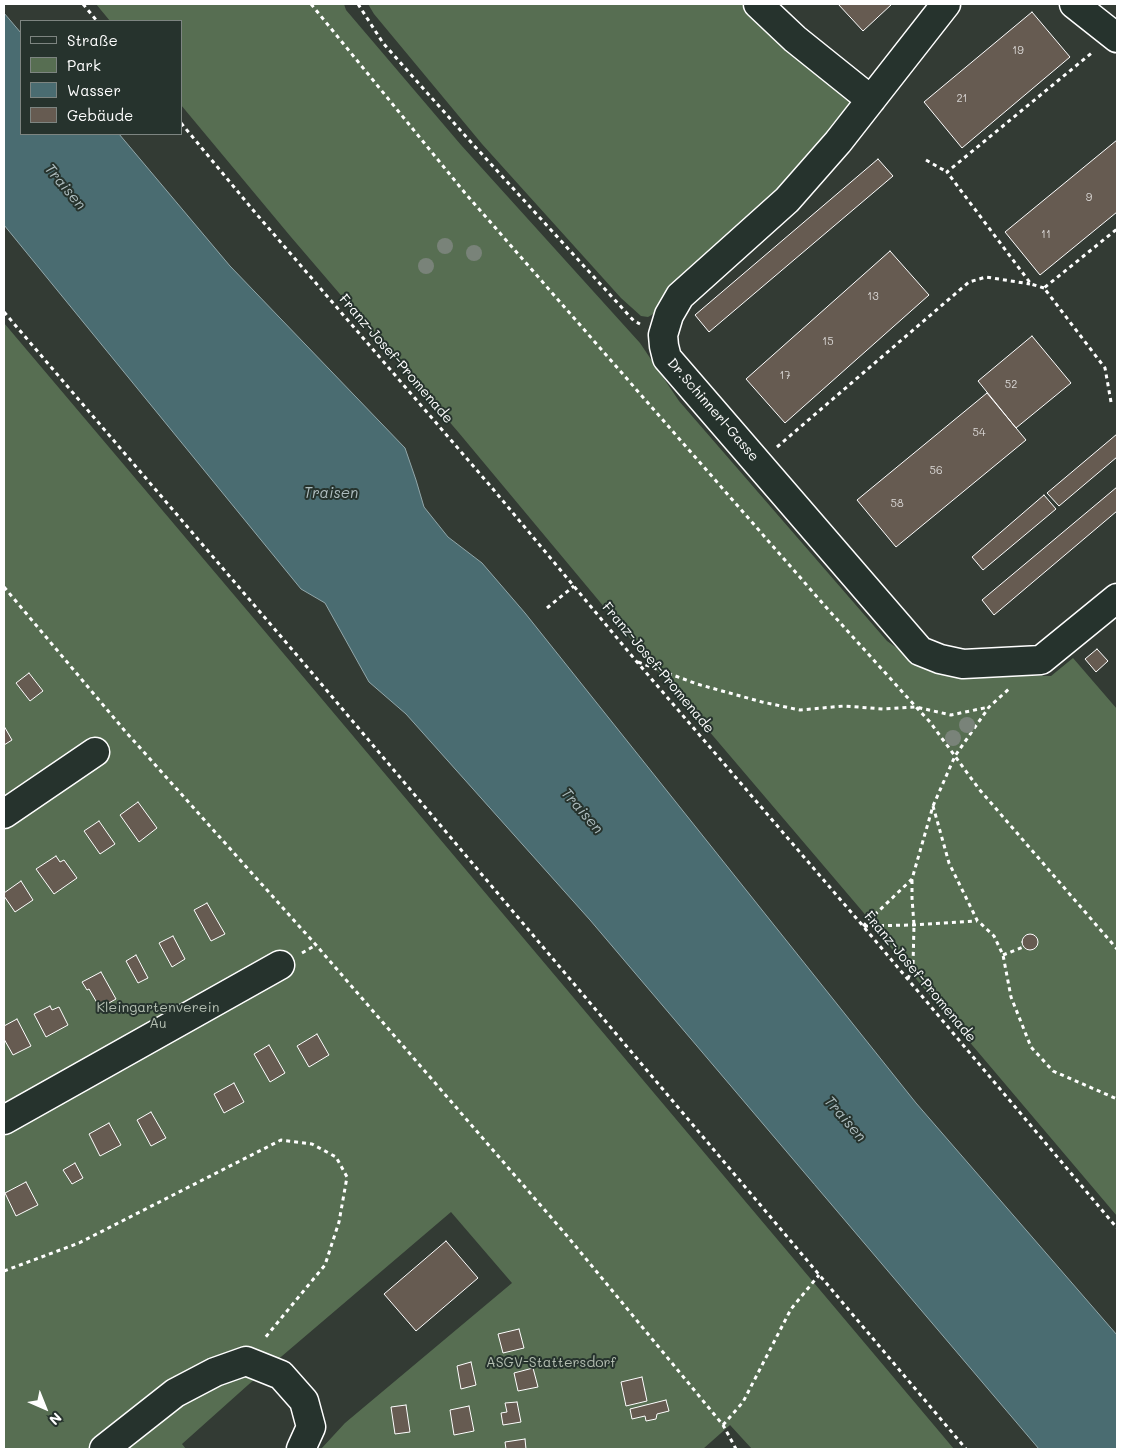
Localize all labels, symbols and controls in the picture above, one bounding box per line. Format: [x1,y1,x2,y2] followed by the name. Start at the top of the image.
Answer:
[20,20,182,135] legend
[67,30,118,50] text: Straße
[1012,44,1024,58] house number: 19
[67,55,101,75] text: Park
[67,80,121,100] text: Wasser
[956,92,968,106] house number: 21
[67,105,133,125] text: Gebäude
[41,160,89,214] water label: Traisen
[1086,191,1092,205] house number: 9
[1041,228,1051,242] house number: 11
[867,290,879,304] house number: 13
[335,291,457,427] street label: Franz-Josef-Promenade
[822,335,834,349] house number: 15
[664,355,762,465] street label: Dr.Schinnerl-Gasse
[779,369,791,383] house number: 17
[1005,378,1017,392] house number: 52
[973,426,985,440] house number: 54
[929,464,943,478] house number: 56
[304,484,358,502] water label: Traisen
[890,497,904,511] house number: 58
[598,599,718,737] street label: Franz-Josef-Promenade
[557,784,607,838] water label: Traisen
[860,908,980,1046] street label: Franz-Josef-Promenade
[97,1000,219,1032] park label: Kleingartenverein Au
[820,1092,870,1146] water label: Traisen
[486,1355,616,1371] park label: ASGV-Stattersdorf
[20,1383,70,1433] north arrow
[45,1409,66,1430] text: N

